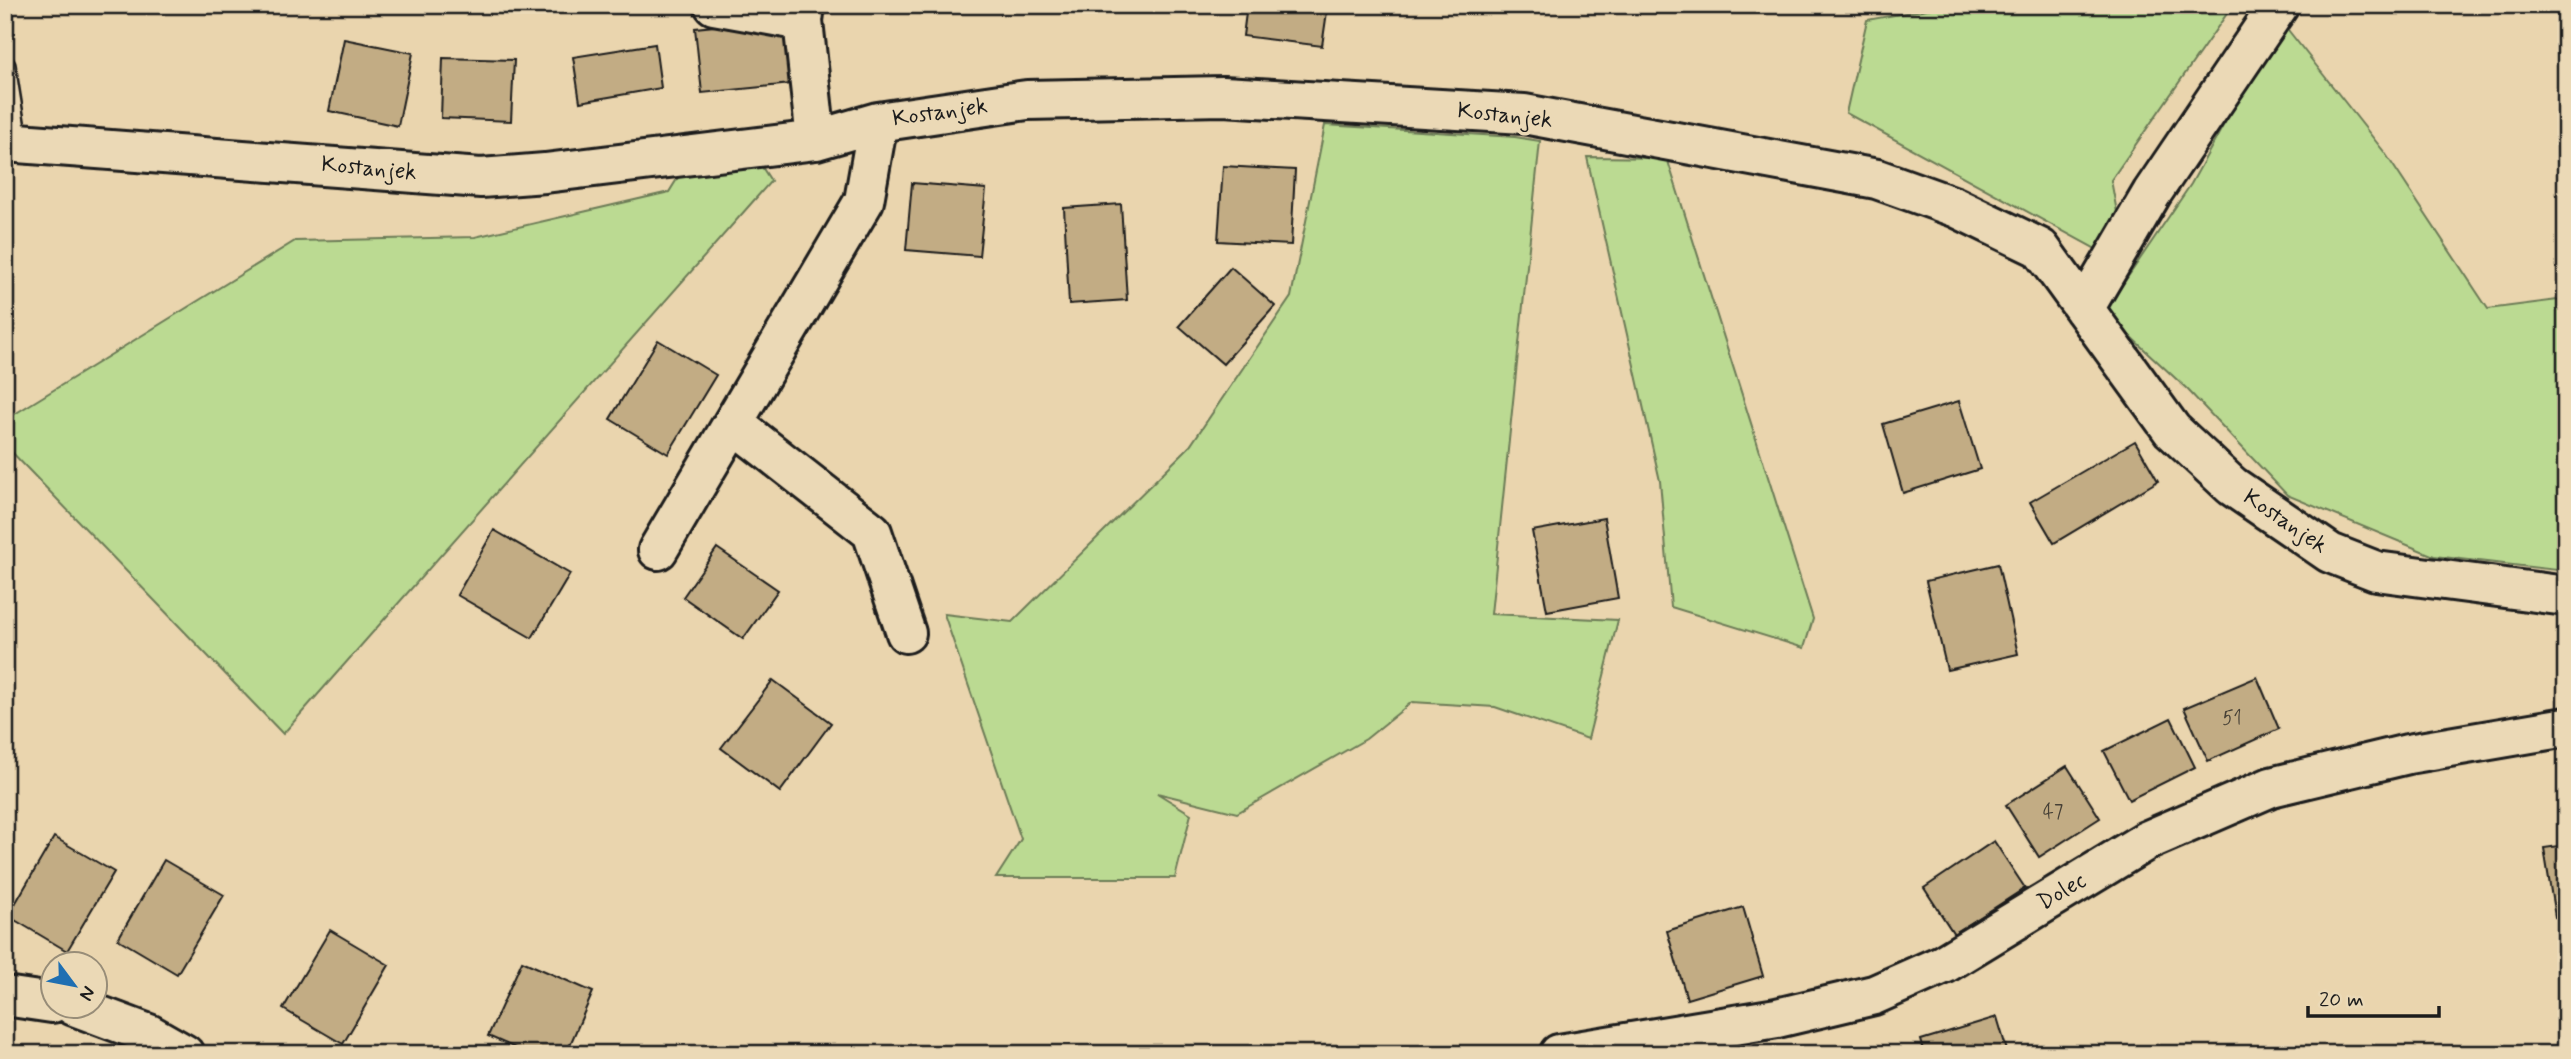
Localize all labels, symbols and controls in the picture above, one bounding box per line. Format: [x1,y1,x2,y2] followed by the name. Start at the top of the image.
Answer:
[891,91,989,135] street label: Kostanjek
[1456,96,1554,136] street label: Kostanjek
[320,150,418,188] street label: Kostanjek
[2237,483,2333,561] street label: Kostanjek
[2222,706,2242,731] house number: 51
[2043,800,2063,825] house number: 47
[2032,866,2092,918] street label: Dolec
[38,950,108,1020] north arrow
[2308,975,2440,1019] scale bar
[73,981,101,1005] text: N
[2319,986,2364,1014] text: 20 m

